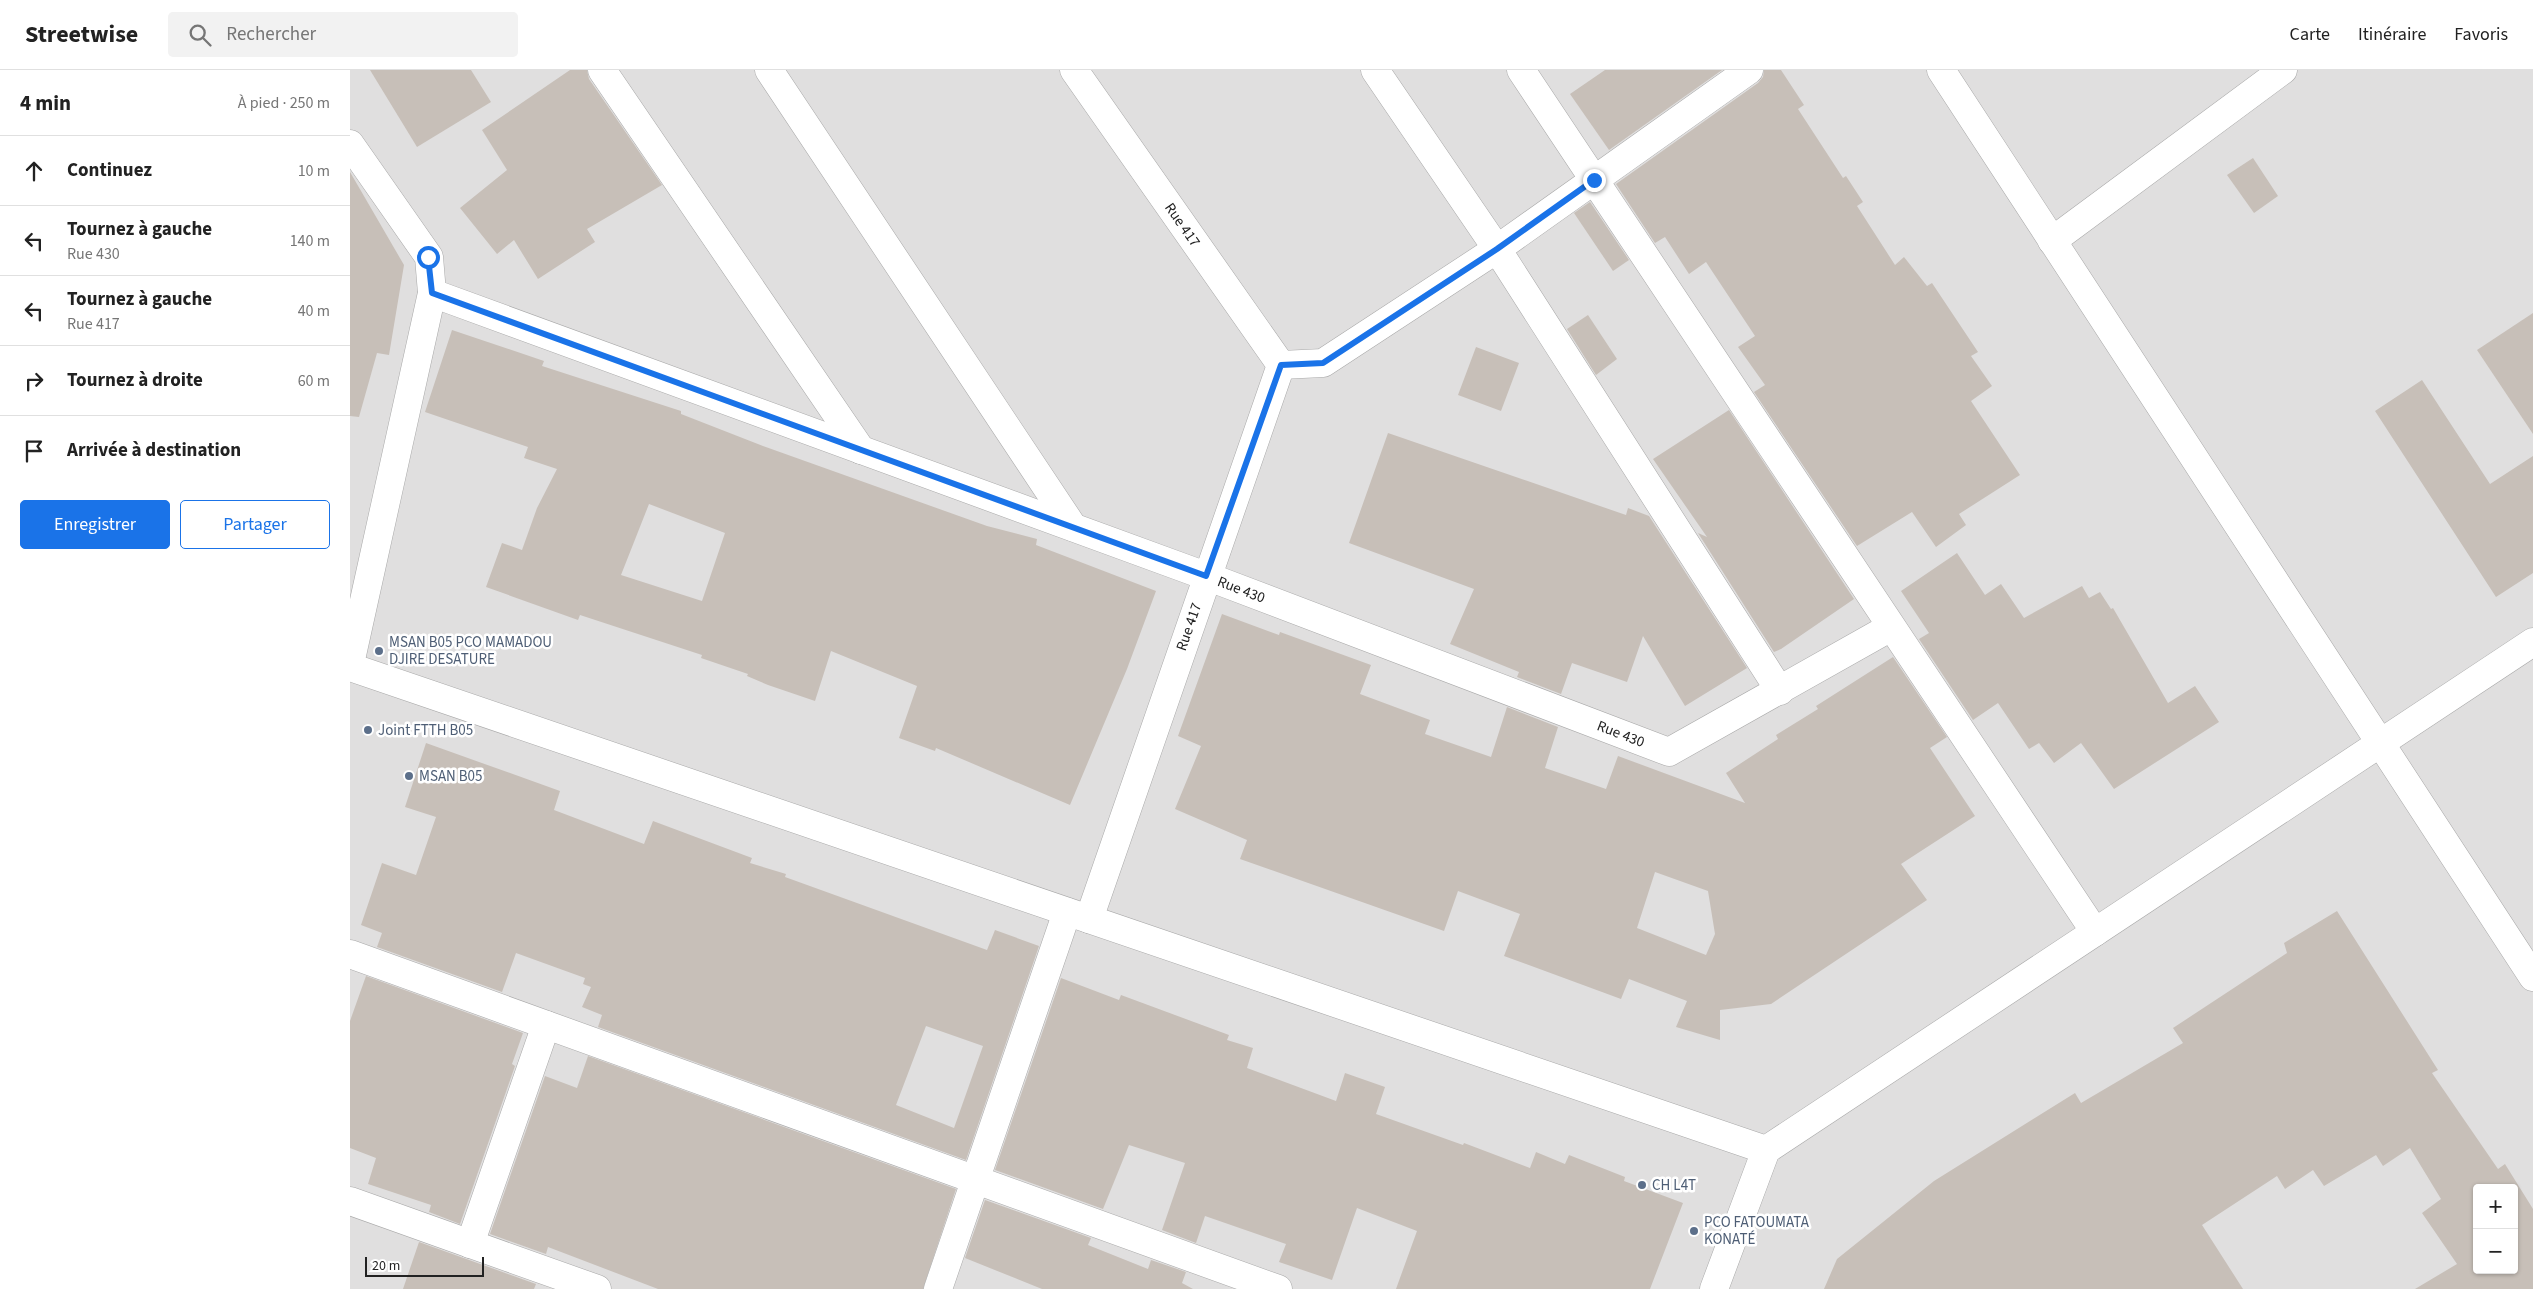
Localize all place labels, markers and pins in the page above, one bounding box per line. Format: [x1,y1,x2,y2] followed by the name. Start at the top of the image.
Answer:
[389,632,552,670] place label: MSAN B05 PCO MAMADOU DJIRE DESATURE
[373,645,385,657] marker: MSAN B05 PCO MAMADOU DJIRE DESATURE
[378,720,473,741] place label: Joint FTTH B05
[362,724,374,736] marker: Joint FTTH B05
[419,766,483,787] place label: MSAN B05
[403,770,415,782] marker: MSAN B05
[1652,1175,1696,1196] place label: CH L4T
[1636,1179,1648,1191] marker: CH L4T
[1704,1212,1810,1250] place label: PCO FATOUMATA KONATÉ
[1688,1225,1700,1237] marker: PCO FATOUMATA KONATÉ

